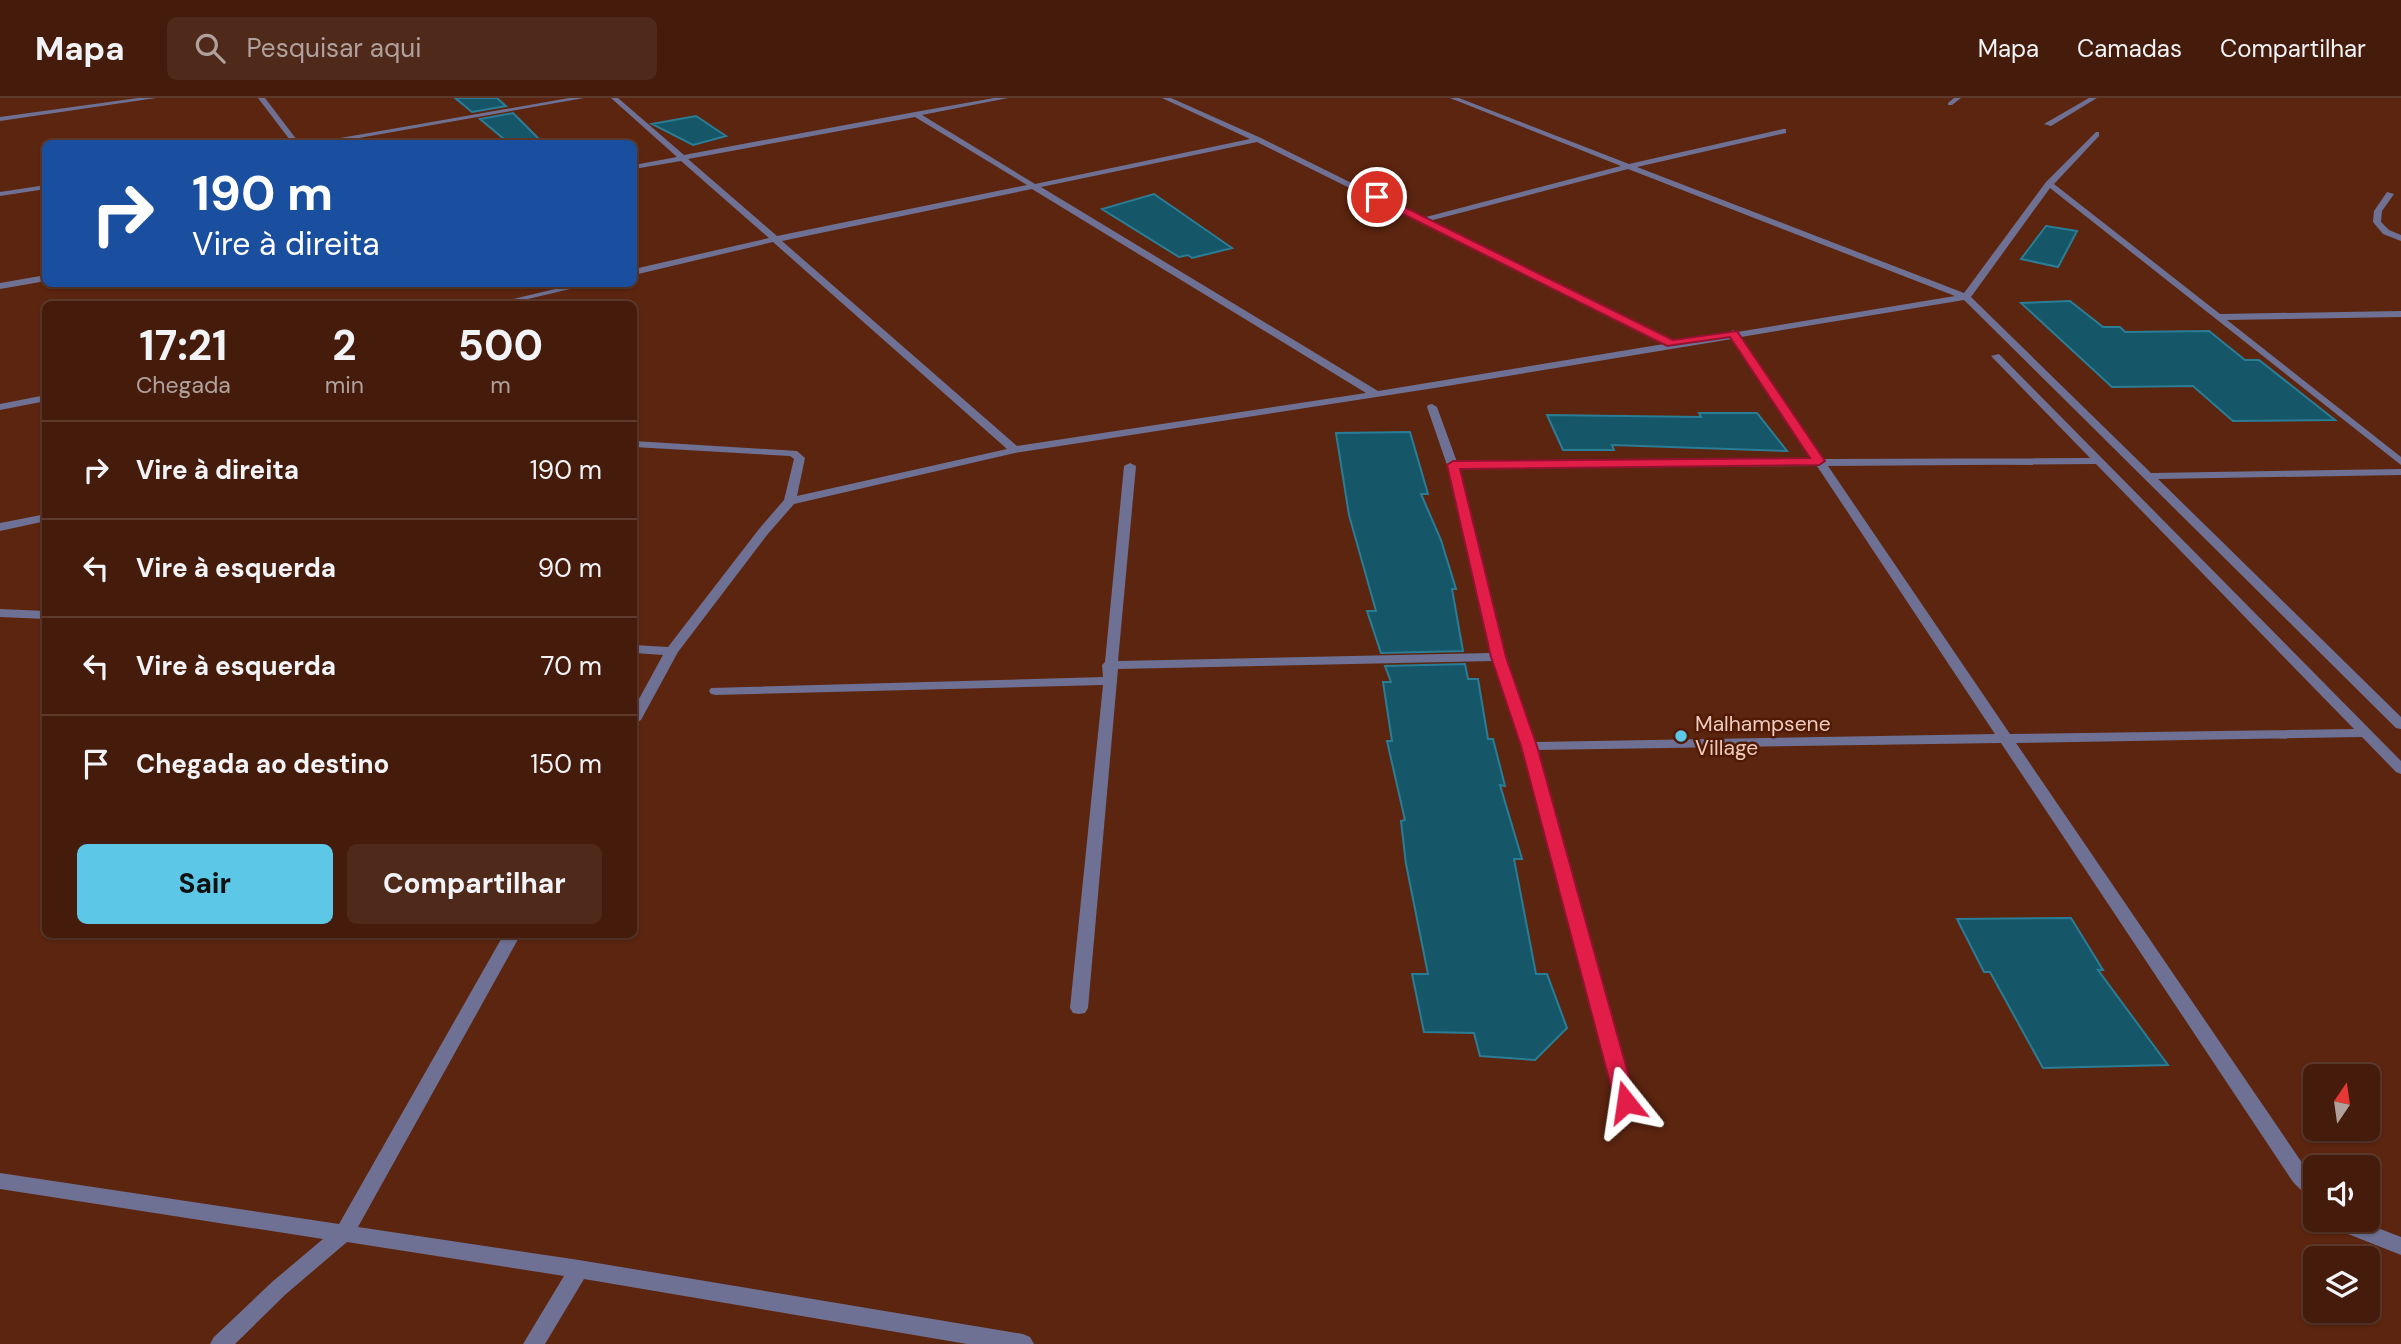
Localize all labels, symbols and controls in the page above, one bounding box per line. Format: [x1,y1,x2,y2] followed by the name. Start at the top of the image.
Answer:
[167,17,657,80] search box
[35,27,125,70] text: Mapa
[191,29,229,67] icon: search
[247,31,421,65] text: Pesquisar aqui
[1978,33,2039,64] text: Mapa
[2077,33,2182,64] text: Camadas
[2220,33,2366,64] text: Compartilhar
[192,161,333,225] text: 190 m
[1347,167,1407,227] pin
[77,168,168,259] icon: right
[1358,178,1396,216] icon: arrive
[192,223,380,265] text: Vire à direita
[139,318,227,373] text: 17:21
[332,318,356,373] text: 2
[458,318,543,373] text: 500
[136,370,231,400] text: Chegada
[325,370,364,400] text: min
[490,370,511,400] text: m
[77,451,115,489] icon: right
[136,453,299,487] text: Vire à direita
[530,453,602,487] text: 190 m
[77,549,115,587] icon: left
[136,551,336,585] text: Vire à esquerda
[538,551,602,585] text: 90 m
[77,647,115,685] icon: left
[136,649,336,683] text: Vire à esquerda
[541,649,602,683] text: 70 m
[1695,710,1831,762] place label: Malhampsene Village
[1673,728,1689,744] marker: Malhampsene Village
[77,745,115,783] icon: arrive
[136,747,389,781] text: Chegada ao destino
[530,747,602,781] text: 150 m
[77,844,333,924] button: Sair
[347,844,602,924] button: Compartilhar
[2303,1064,2380,1141] north arrow
[2303,1064,2380,1323] map controls
[1589,1065,1663,1139] position arrow
[2303,1155,2380,1232] button: sound
[2303,1246,2380,1323] button: layers

